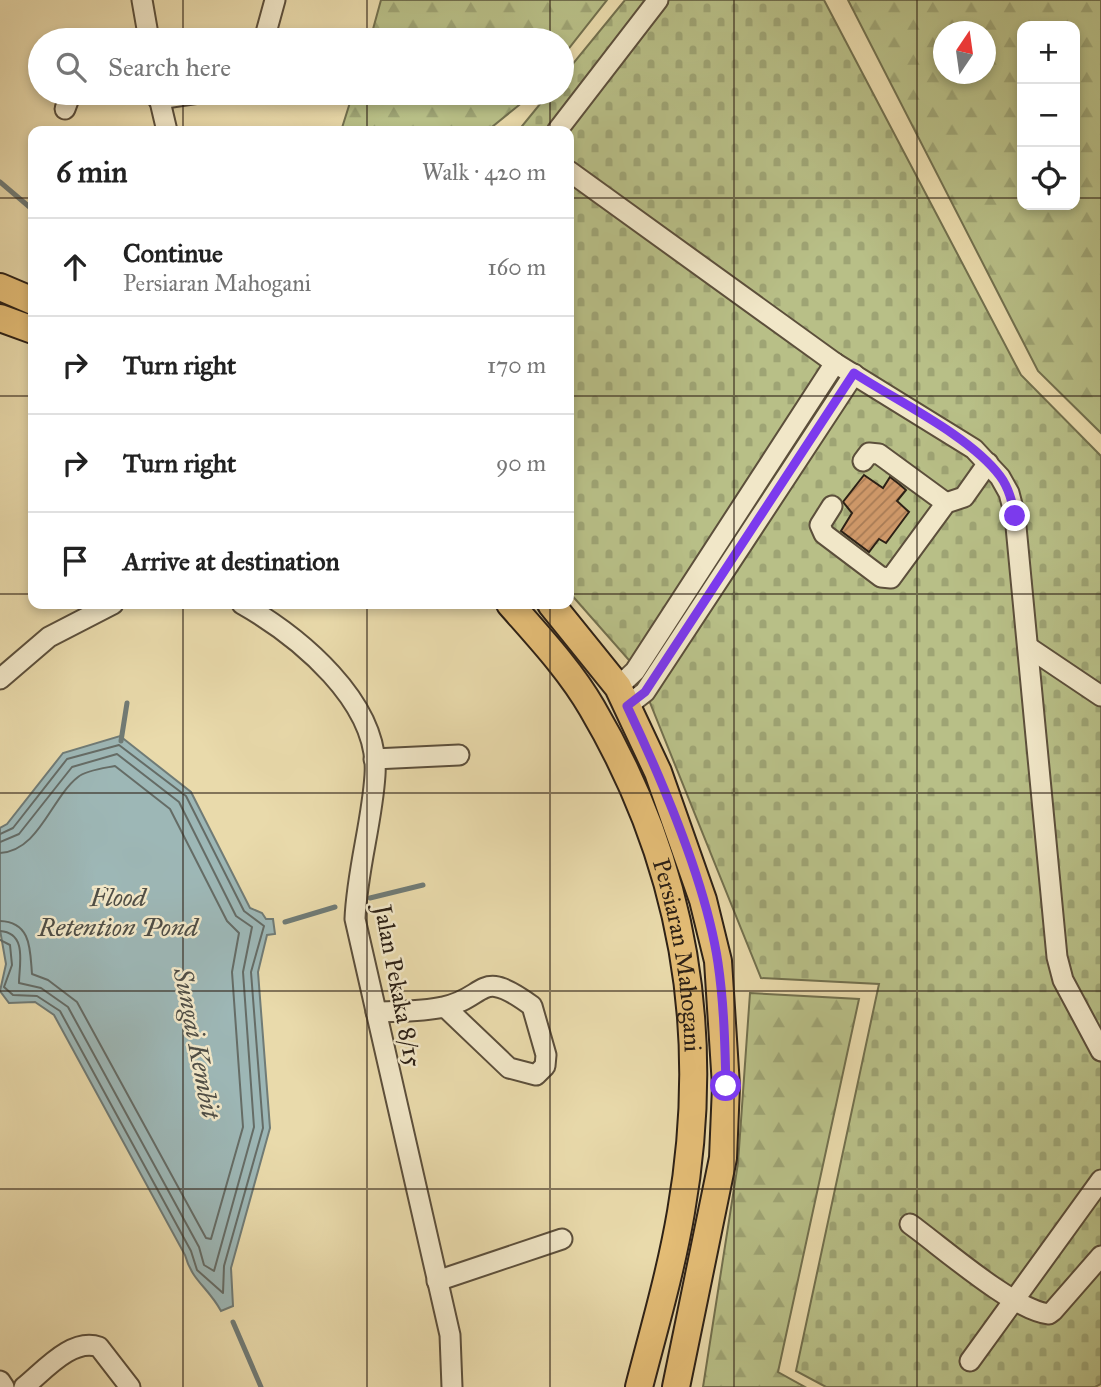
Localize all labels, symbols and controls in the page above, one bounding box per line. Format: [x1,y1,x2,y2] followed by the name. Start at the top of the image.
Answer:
[933,21,996,84] north arrow
[1017,21,1080,210] map controls
[1017,21,1080,84] button: +
[28,28,574,105] search box
[52,48,90,86] icon: search
[108,51,231,83] text: Search here
[1017,84,1080,147] button: −
[1017,147,1080,210] button: locate
[56,154,128,190] text: 6 min
[422,158,546,186] text: Walk · 420 m
[123,237,223,269] text: Continue
[56,248,94,286] icon: ahead
[488,253,546,281] text: 160 m
[123,269,311,297] text: Persiaran Mahogani
[56,346,94,384] icon: right
[123,349,236,381] text: Turn right
[487,351,546,379] text: 170 m
[56,444,94,482] icon: right
[123,447,236,479] text: Turn right
[496,449,546,477] text: 90 m
[999,500,1030,531] route end
[56,542,94,580] icon: arrive
[123,545,340,577] text: Arrive at destination
[646,855,708,1053] street label: Persiaran Mahogani
[37,881,200,943] water label: Flood Retention Pond
[367,899,428,1070] street label: Jalan Pekaka 8/15
[167,964,228,1123] water label: Sungai Kembit
[710,1070,741,1101] route start

